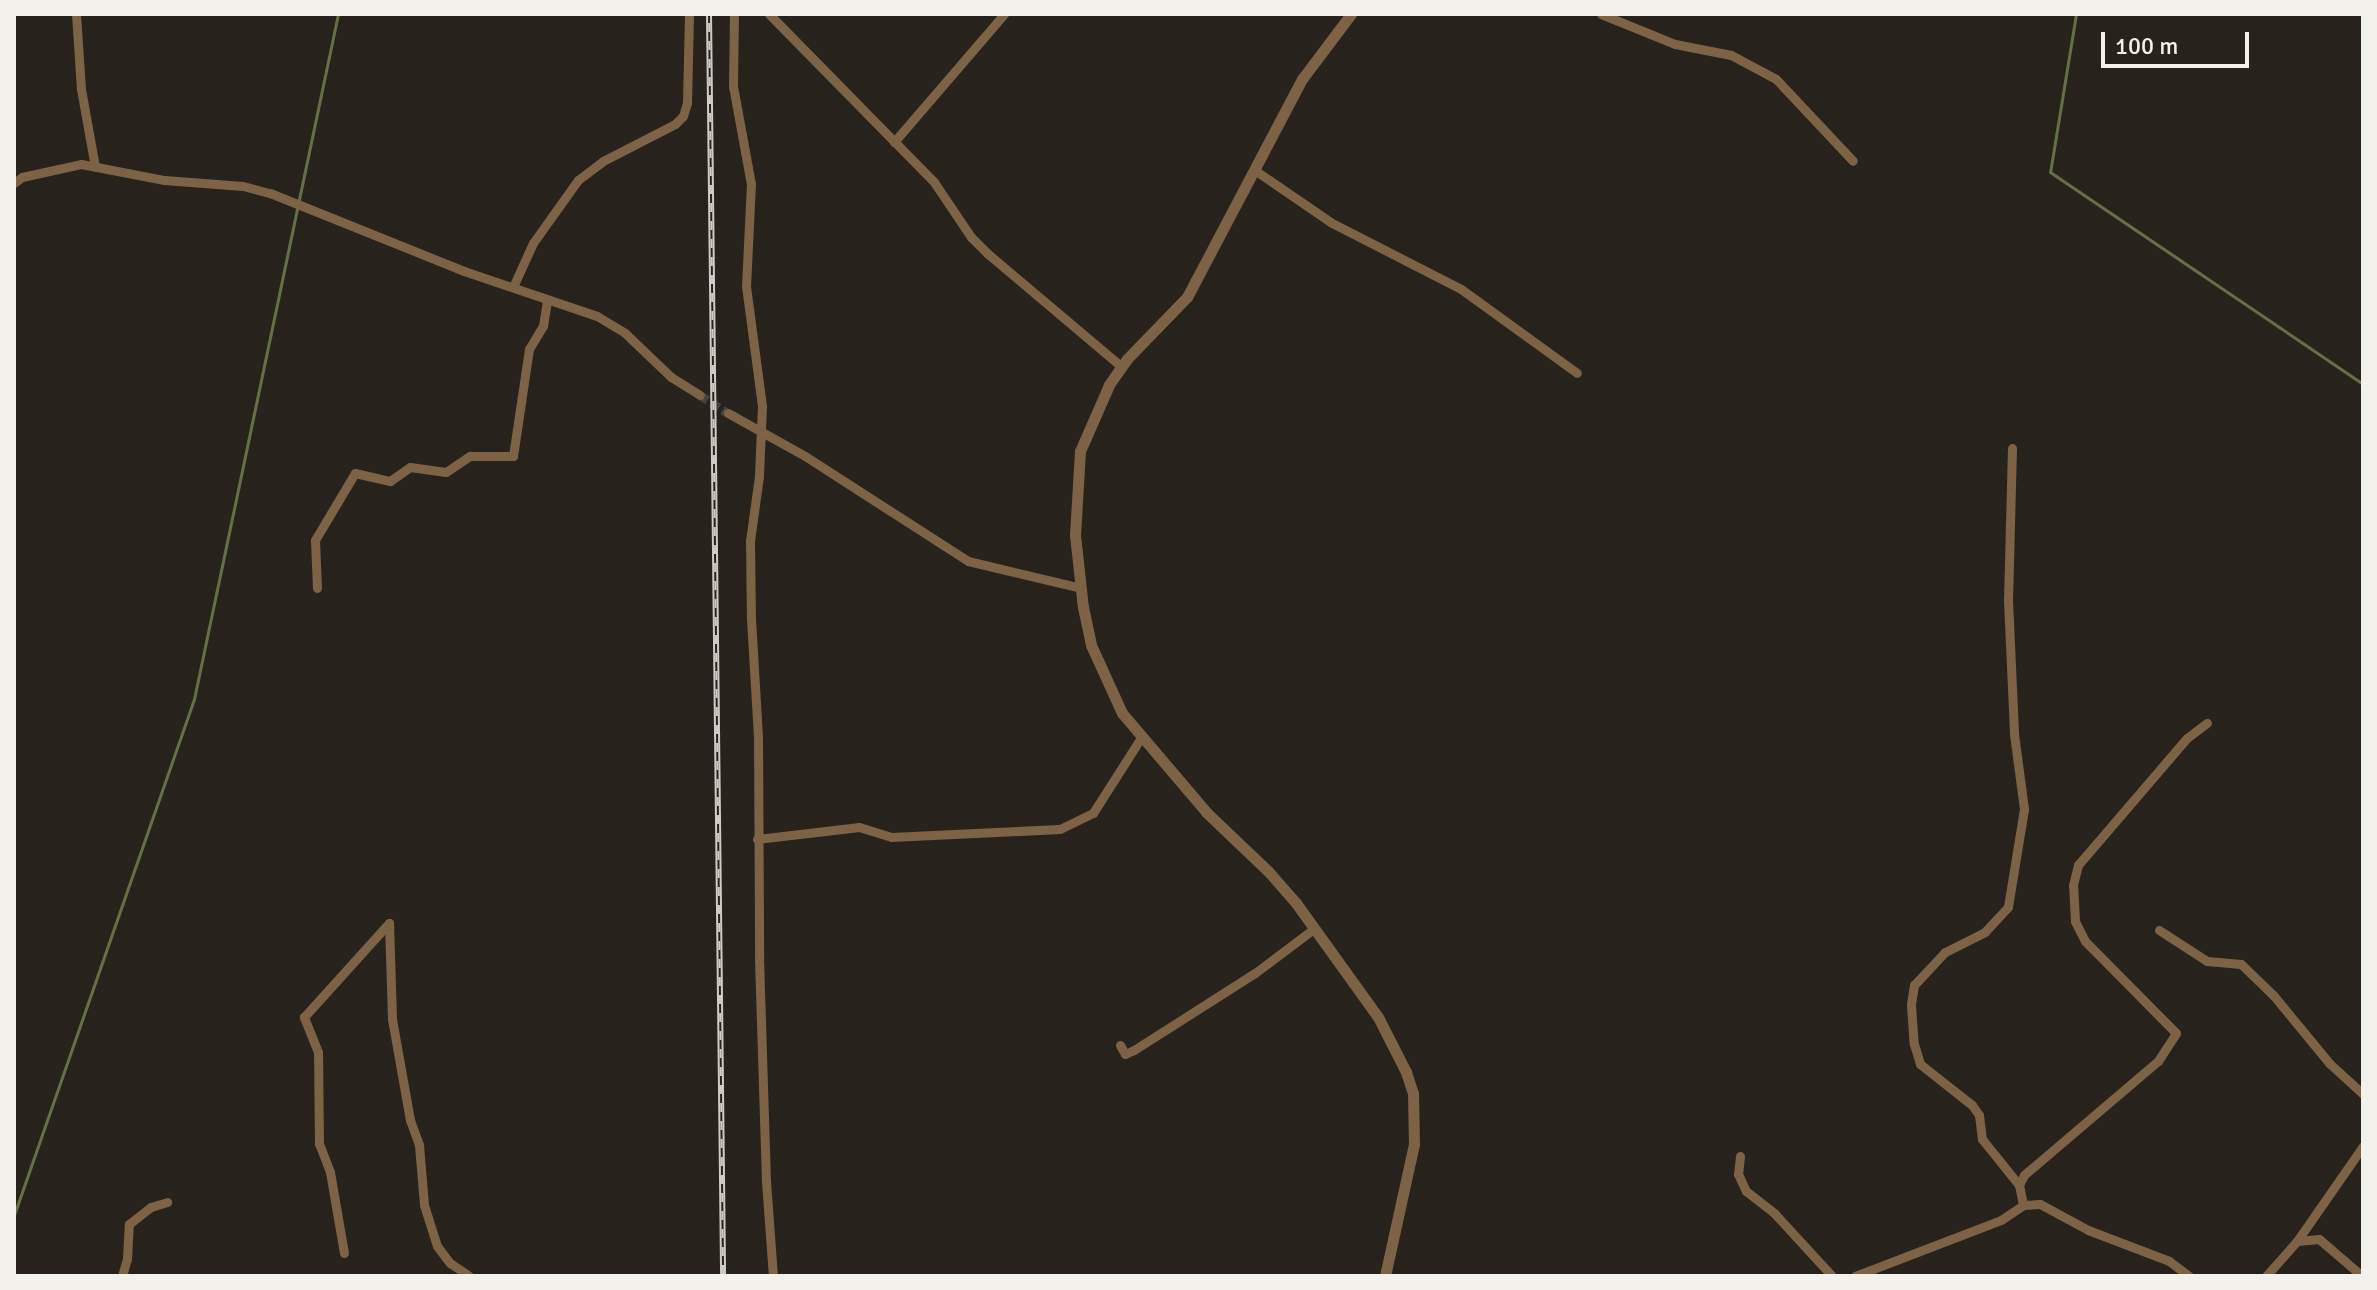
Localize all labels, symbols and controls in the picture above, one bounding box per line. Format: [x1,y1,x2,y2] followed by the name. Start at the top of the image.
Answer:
[2105,16,2253,66] scale bar
[2115,31,2178,61] text: 100 m

